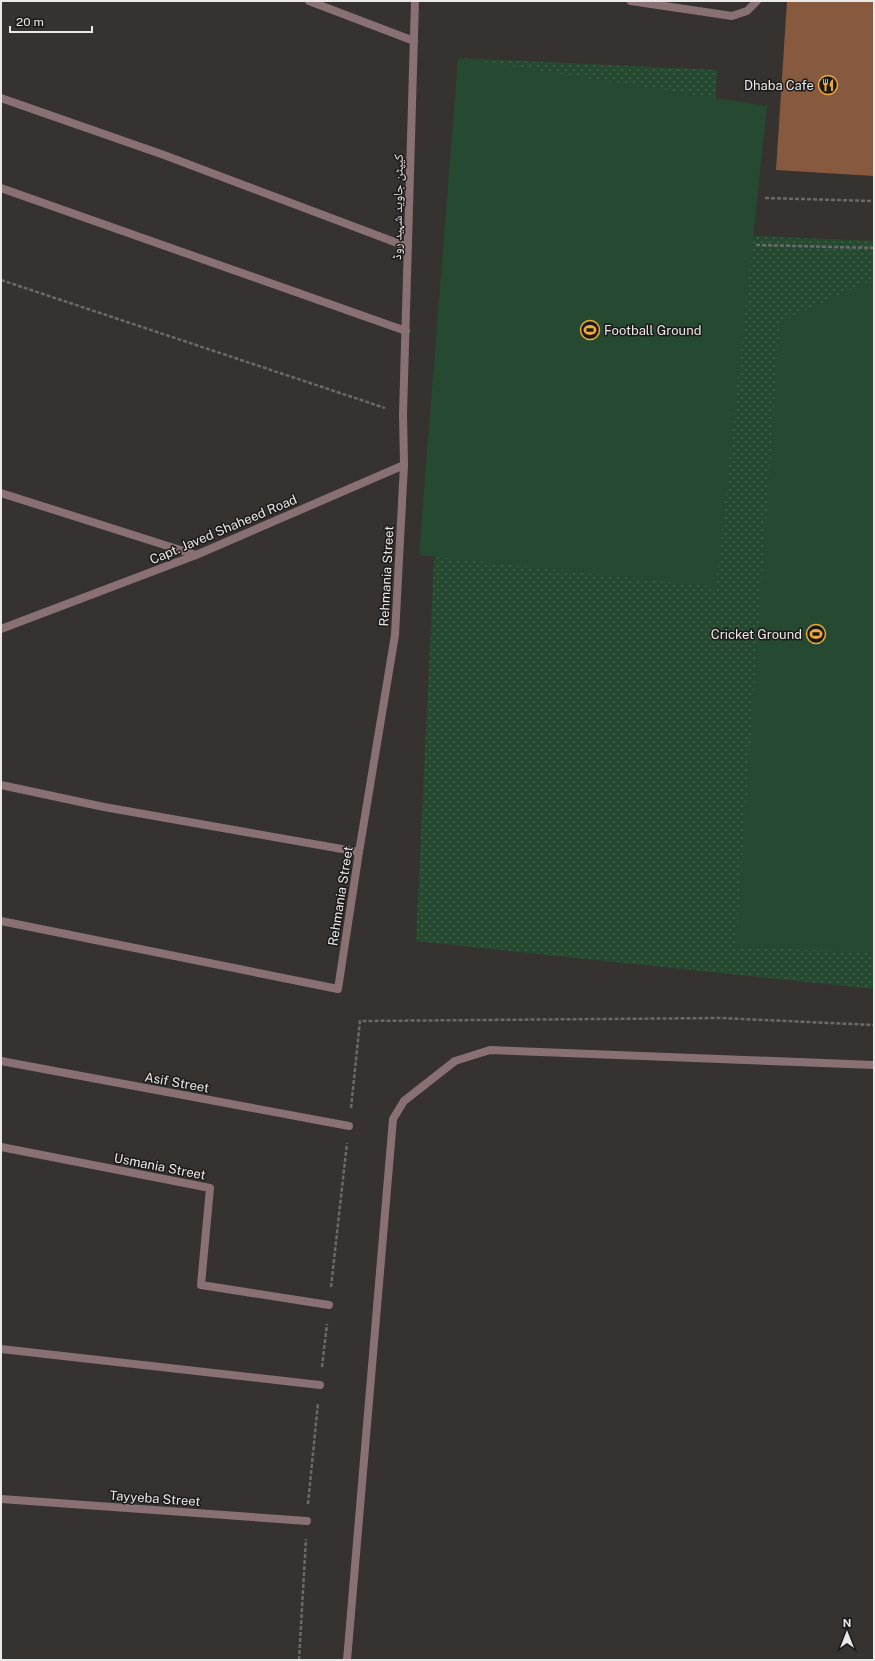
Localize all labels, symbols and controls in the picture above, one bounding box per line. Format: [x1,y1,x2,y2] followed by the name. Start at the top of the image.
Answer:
[10,8,92,34] scale bar
[16,15,44,29] text: 20 m
[817,74,839,96] restaurant icon: Dhaba Cafe
[744,78,814,93] place label: Dhaba Cafe
[389,153,407,260] street label: کیپٹن جاوید شہید روڈ
[579,319,601,341] sports icon: Football Ground
[604,323,701,338] place label: Football Ground
[147,492,299,567] street label: Capt. Javed Shaheed Road
[376,525,397,627] street label: Rehmania Street
[805,623,827,645] sports icon: Cricket Ground
[711,627,802,642] place label: Cricket Ground
[325,845,356,947] street label: Rehmania Street
[144,1069,210,1096] street label: Asif Street
[113,1150,207,1183] street label: Usmania Street
[109,1488,201,1509] street label: Tayyeba Street
[827,1613,867,1653] north arrow
[843,1617,851,1629] text: N

